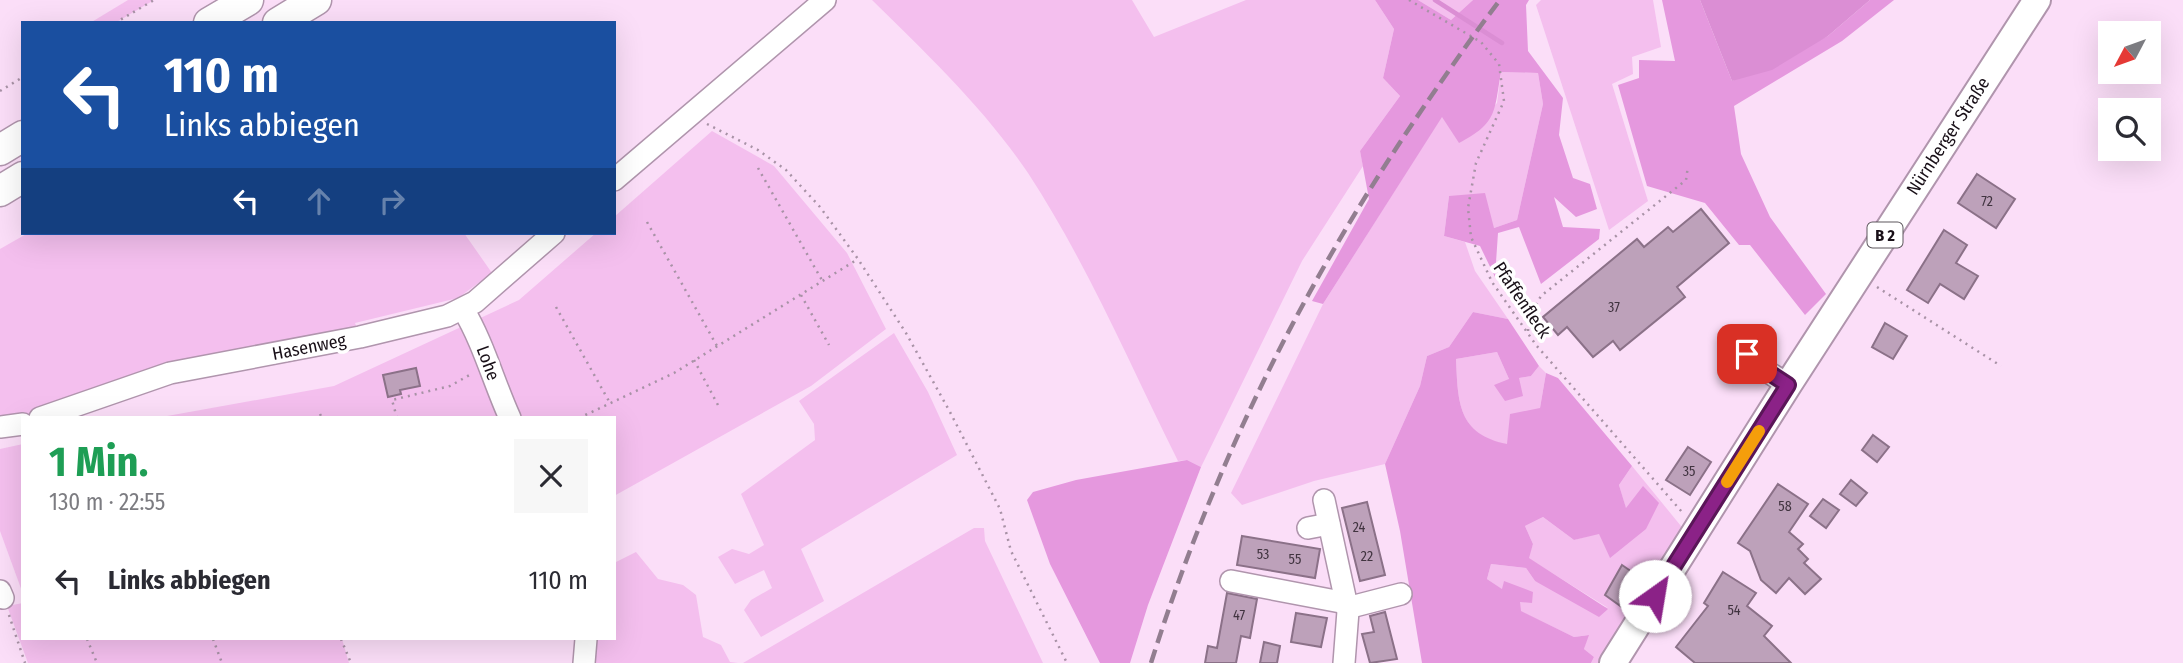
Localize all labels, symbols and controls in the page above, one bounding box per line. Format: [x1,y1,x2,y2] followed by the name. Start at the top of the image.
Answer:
[2098,21,2161,84] north arrow
[2098,21,2161,161] map controls
[164,46,279,105] text: 110 m
[49,49,140,140] icon: left
[1902,73,1994,199] street label: Nürnberger Straße
[2098,98,2161,161] button: search
[164,106,360,144] text: Links abbiegen
[227,182,265,220] icon: left
[300,182,338,220] icon: ahead
[373,182,411,220] icon: right
[1981,193,1993,210] house number: 72
[1868,222,1902,247] road number: B 2
[1488,258,1556,343] street label: Pfaffenfleck
[1608,299,1620,316] house number: 37
[1717,324,1777,384] pin
[270,329,348,365] street label: Hasenweg
[1728,335,1766,373] icon: arrive
[472,343,504,384] street label: Lohe
[49,437,148,487] text: 1 Min.
[514,439,588,513] button: close
[1683,463,1695,480] house number: 35
[49,488,165,516] text: 130 m · 22:55
[1778,498,1792,515] house number: 58
[1353,519,1366,536] house number: 24
[1257,546,1269,563] house number: 53
[1361,548,1373,565] house number: 22
[1289,551,1301,568] house number: 55
[1618,559,1692,633] position arrow
[49,562,87,600] icon: left
[108,565,271,596] text: Links abbiegen
[528,565,588,596] text: 110 m
[1727,602,1741,619] house number: 54
[1233,607,1245,624] house number: 47

